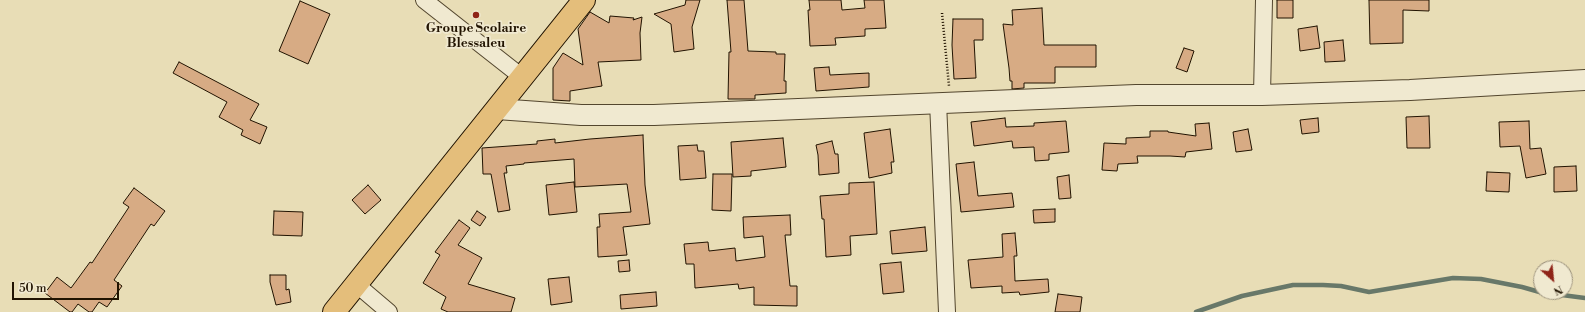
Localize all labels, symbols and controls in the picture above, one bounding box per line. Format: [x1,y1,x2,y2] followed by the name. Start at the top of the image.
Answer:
[471,10,481,20] marker: Groupe Scolaire Blessaleu
[426,21,526,52] place label: Groupe Scolaire Blessaleu
[1533,260,1573,300] north arrow
[14,274,121,300] scale bar
[19,281,47,296] text: 50 m
[1551,282,1565,298] text: N

